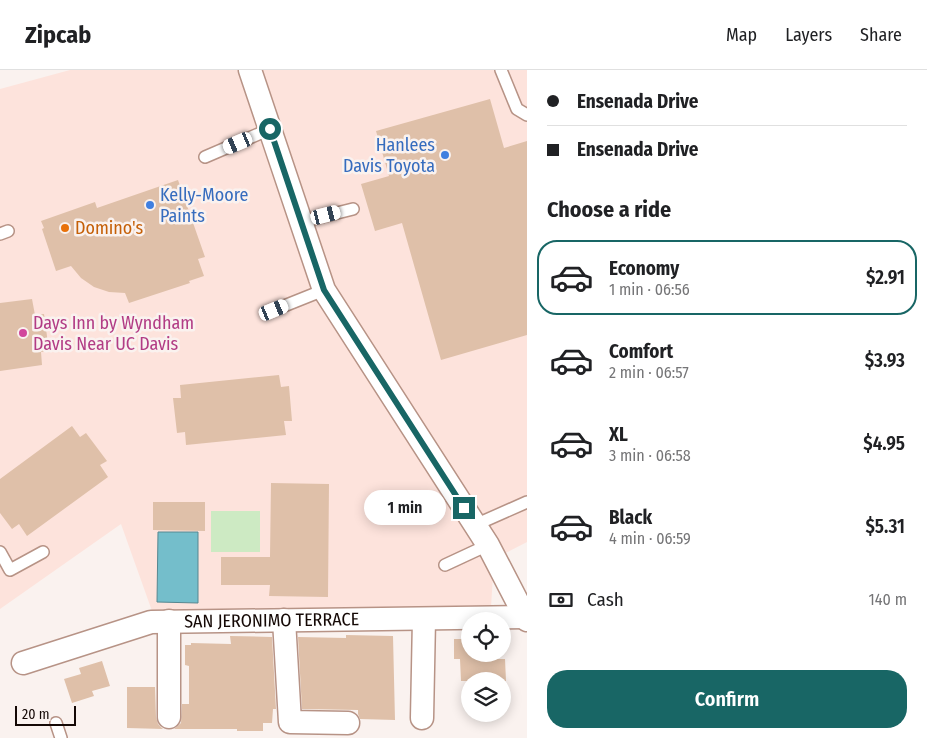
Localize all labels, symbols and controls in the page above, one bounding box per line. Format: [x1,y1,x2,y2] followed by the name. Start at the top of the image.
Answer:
[25,21,91,49] text: Zipcab
[726,24,757,46] text: Map
[785,24,832,46] text: Layers
[860,24,902,46] text: Share
[577,90,698,113] text: Ensenada Drive
[259,118,281,140] route start
[221,130,254,156] car
[343,134,435,177] place label: Hanlees Davis Toyota
[577,138,698,161] text: Ensenada Drive
[439,149,451,161] marker: Hanlees Davis Toyota
[160,184,248,227] place label: Kelly-Moore Paints
[547,196,671,223] text: Choose a ride
[144,199,156,211] marker: Kelly-Moore Paints
[309,204,342,226] car
[75,217,144,239] place label: Domino's
[59,222,71,234] marker: Domino's
[549,255,594,300] icon: car
[609,257,679,280] text: Economy
[866,266,905,289] text: $2.91
[609,280,690,299] text: 1 min · 06:56
[257,297,290,323] car
[33,312,194,355] place label: Days Inn by Wyndham Davis Near UC Davis
[17,327,29,339] marker: Days Inn by Wyndham Davis Near UC Davis
[549,338,594,383] icon: car
[609,340,673,363] text: Comfort
[865,349,905,372] text: $3.93
[609,363,689,382] text: 2 min · 06:57
[549,421,594,466] icon: car
[609,423,628,446] text: XL
[863,432,905,455] text: $4.95
[609,446,691,465] text: 3 min · 06:58
[364,490,446,526] callout: 1 min
[453,497,475,519] route end
[388,498,422,517] text: 1 min
[549,504,594,549] icon: car
[609,506,652,529] text: Black
[865,515,905,538] text: $5.31
[609,529,691,548] text: 4 min · 06:59
[547,586,575,614] icon: cash
[587,588,624,611] text: Cash
[869,590,907,609] text: 140 m
[184,608,359,633] street label: SAN JERONIMO TERRACE
[461,612,511,722] map controls
[461,612,511,662] button: locate
[547,670,907,728] button: Confirm
[461,672,511,722] button: layers
[15,703,76,726] scale bar
[22,706,50,723] text: 20 m

